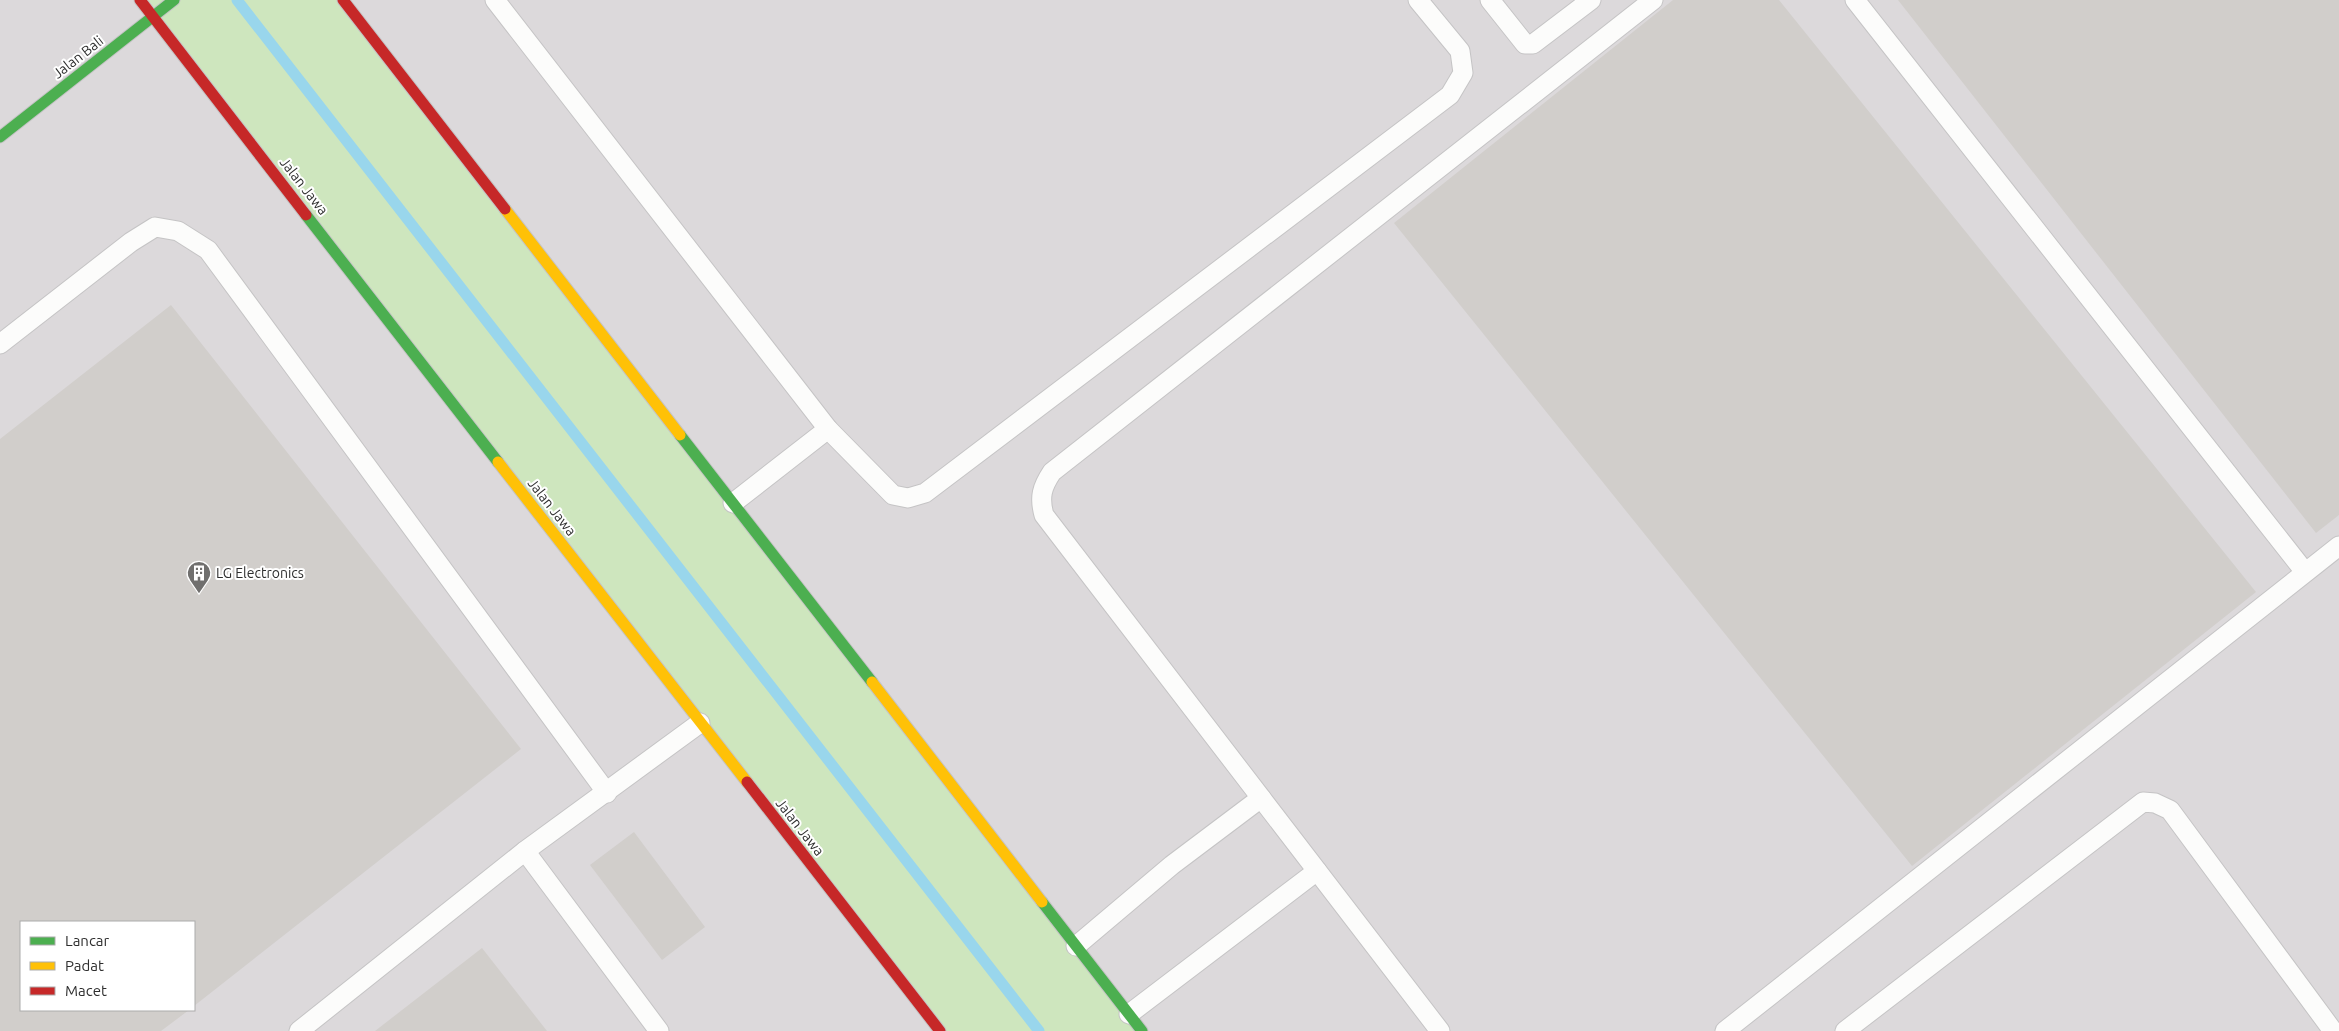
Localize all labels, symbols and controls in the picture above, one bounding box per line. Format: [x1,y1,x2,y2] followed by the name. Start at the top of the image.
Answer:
[50,32,106,82] street label: Jalan Bali
[277,154,331,218] street label: Jalan Jawa
[525,475,579,539] street label: Jalan Jawa
[186,560,212,594] building icon: LG Electronics
[216,565,304,581] place label: LG Electronics
[773,795,827,859] street label: Jalan Jawa
[20,921,195,1011] legend
[65,932,110,949] text: Lancar
[65,957,104,974] text: Padat
[65,982,107,999] text: Macet

